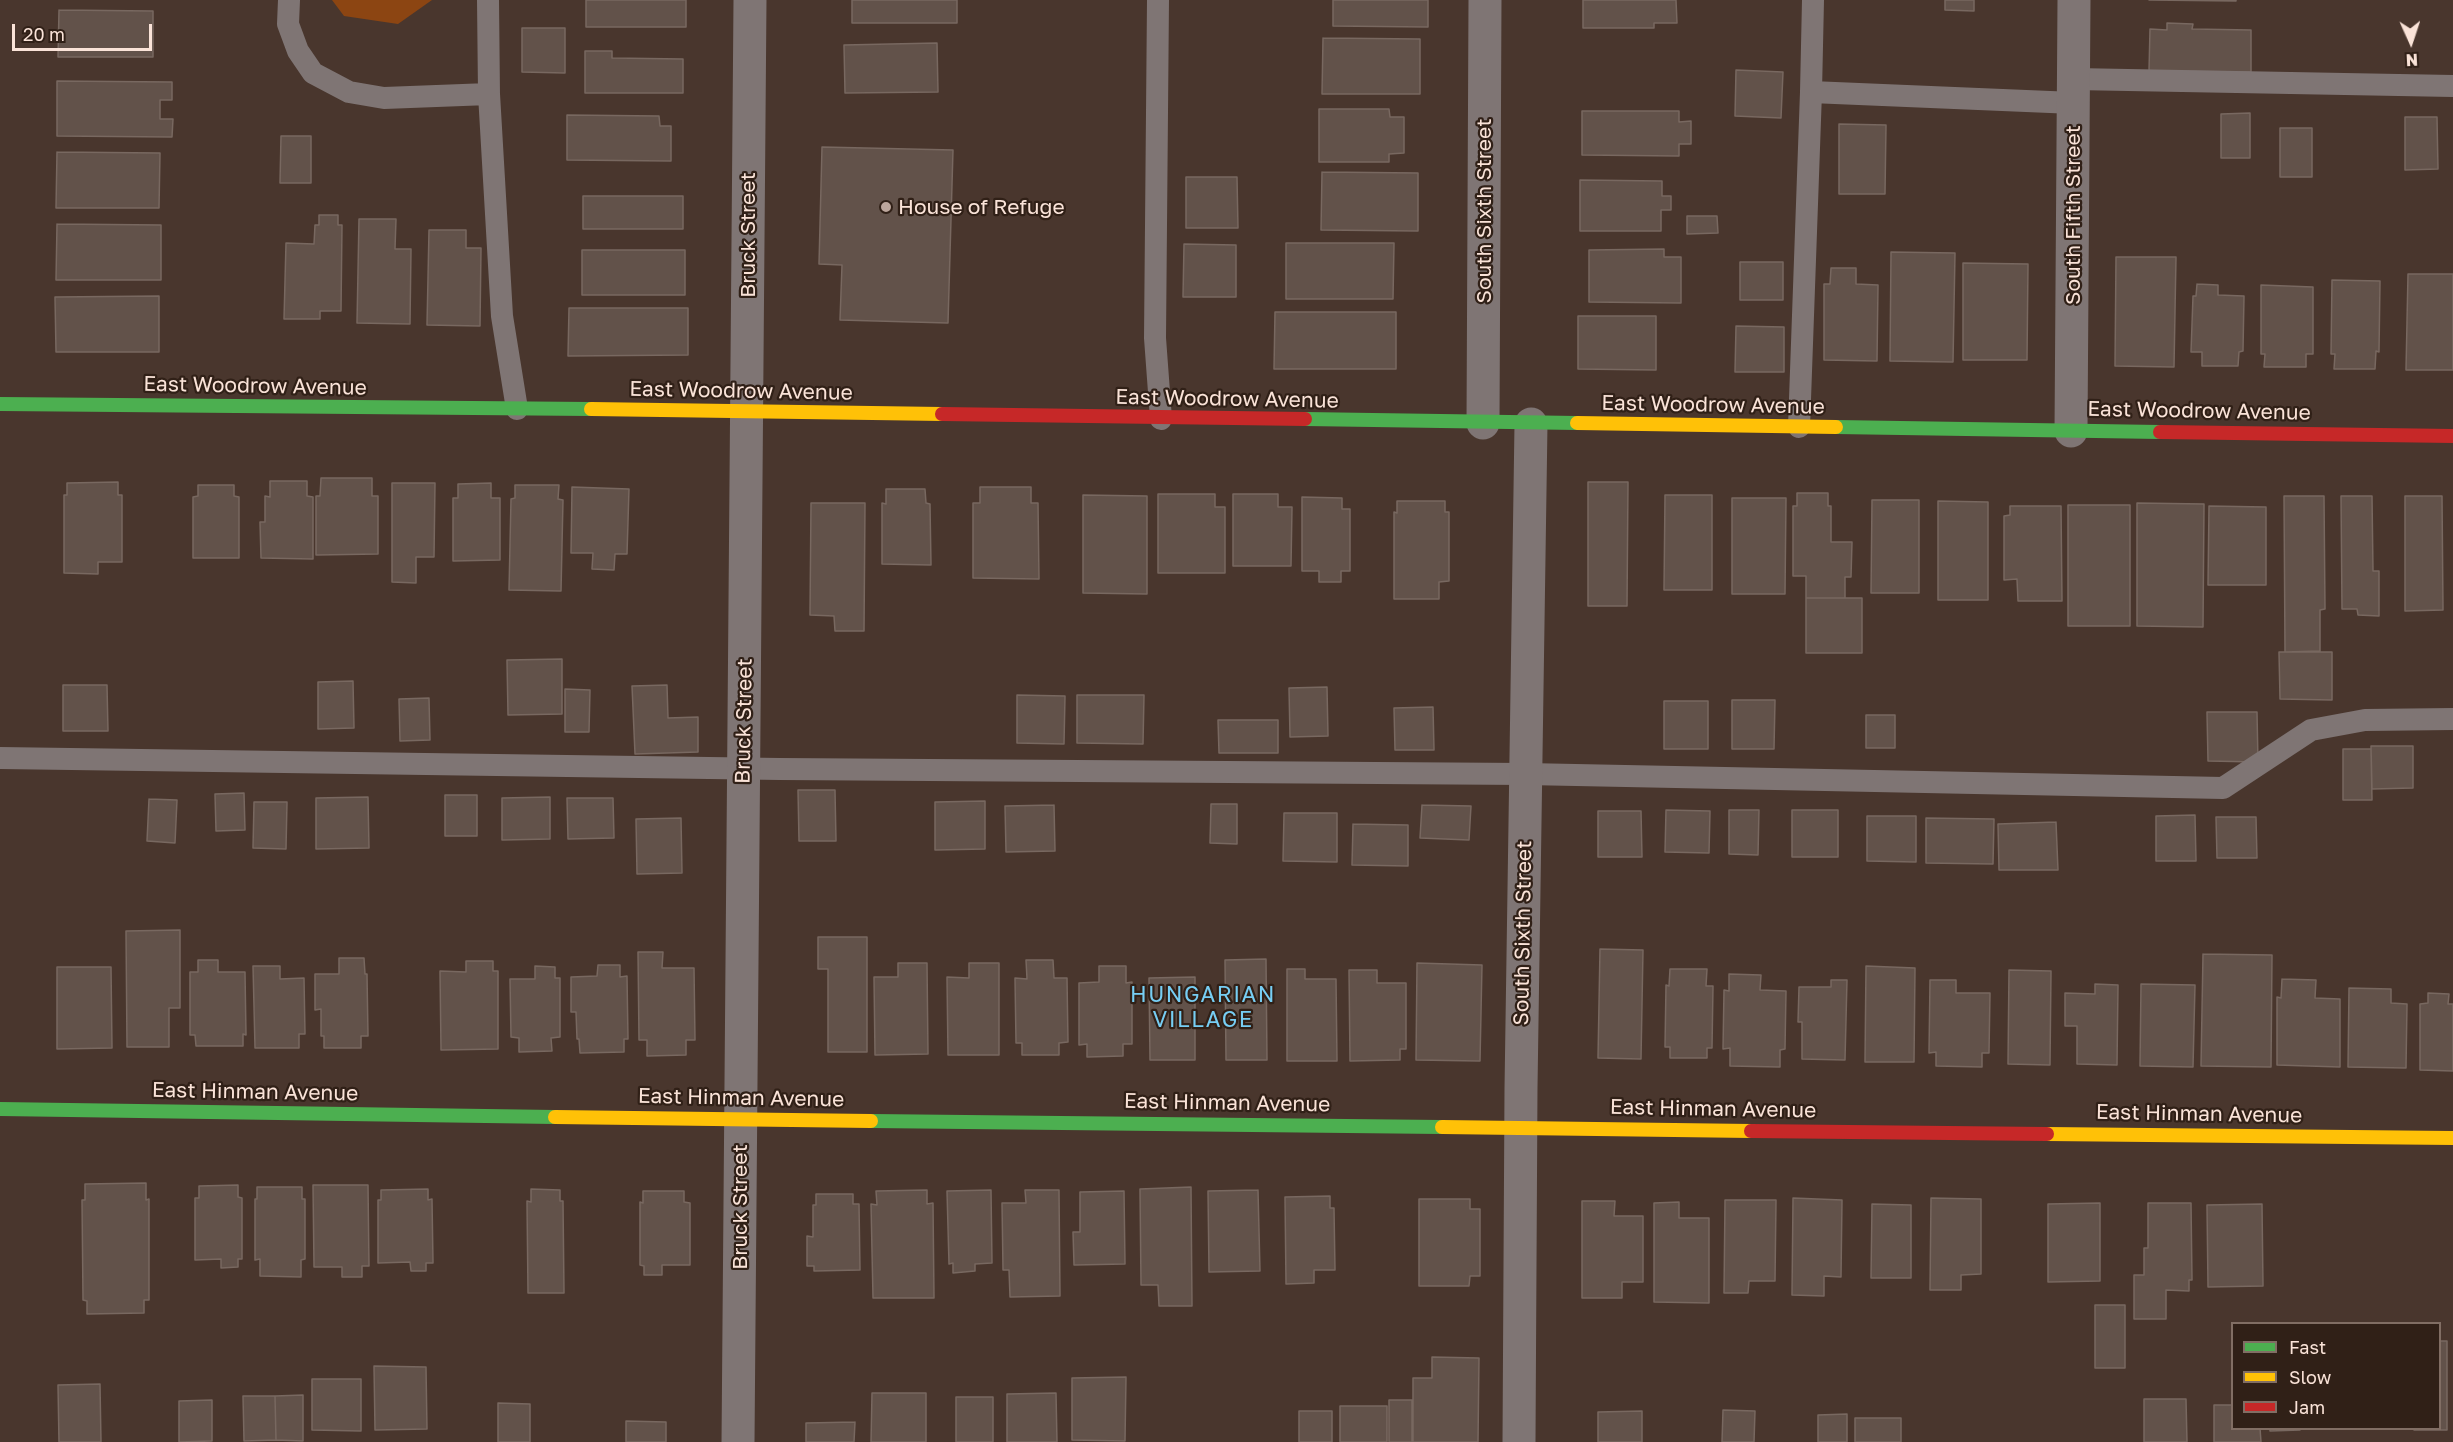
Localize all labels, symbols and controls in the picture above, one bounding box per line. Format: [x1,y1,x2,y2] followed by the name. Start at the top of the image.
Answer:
[15,12,154,50] scale bar
[2381,12,2441,72] north arrow
[23,23,65,45] text: 20 m
[2405,50,2419,70] text: N
[1471,118,1497,304] street label: South Sixth Street
[2060,125,2086,305] street label: South Fifth Street
[735,172,761,298] street label: Bruck Street
[898,194,1065,220] place label: House of Refuge
[879,200,893,214] marker: House of Refuge
[143,371,367,401] street label: East Woodrow Avenue
[629,376,853,406] street label: East Woodrow Avenue
[1115,384,1339,414] street label: East Woodrow Avenue
[1601,390,1825,420] street label: East Woodrow Avenue
[2087,396,2311,426] street label: East Woodrow Avenue
[730,658,758,784] street label: Bruck Street
[1509,840,1537,1026] street label: South Sixth Street
[1130,982,1276,1034] district label: HUNGARIAN VILLAGE
[152,1078,358,1106] street label: East Hinman Avenue
[638,1084,844,1112] street label: East Hinman Avenue
[1124,1089,1330,1117] street label: East Hinman Avenue
[1610,1095,1816,1123] street label: East Hinman Avenue
[2096,1100,2302,1128] street label: East Hinman Avenue
[727,1144,753,1270] street label: Bruck Street
[2231,1322,2441,1430] legend
[2289,1336,2326,1358] text: Fast
[2289,1366,2331,1388] text: Slow
[2289,1396,2325,1418] text: Jam

